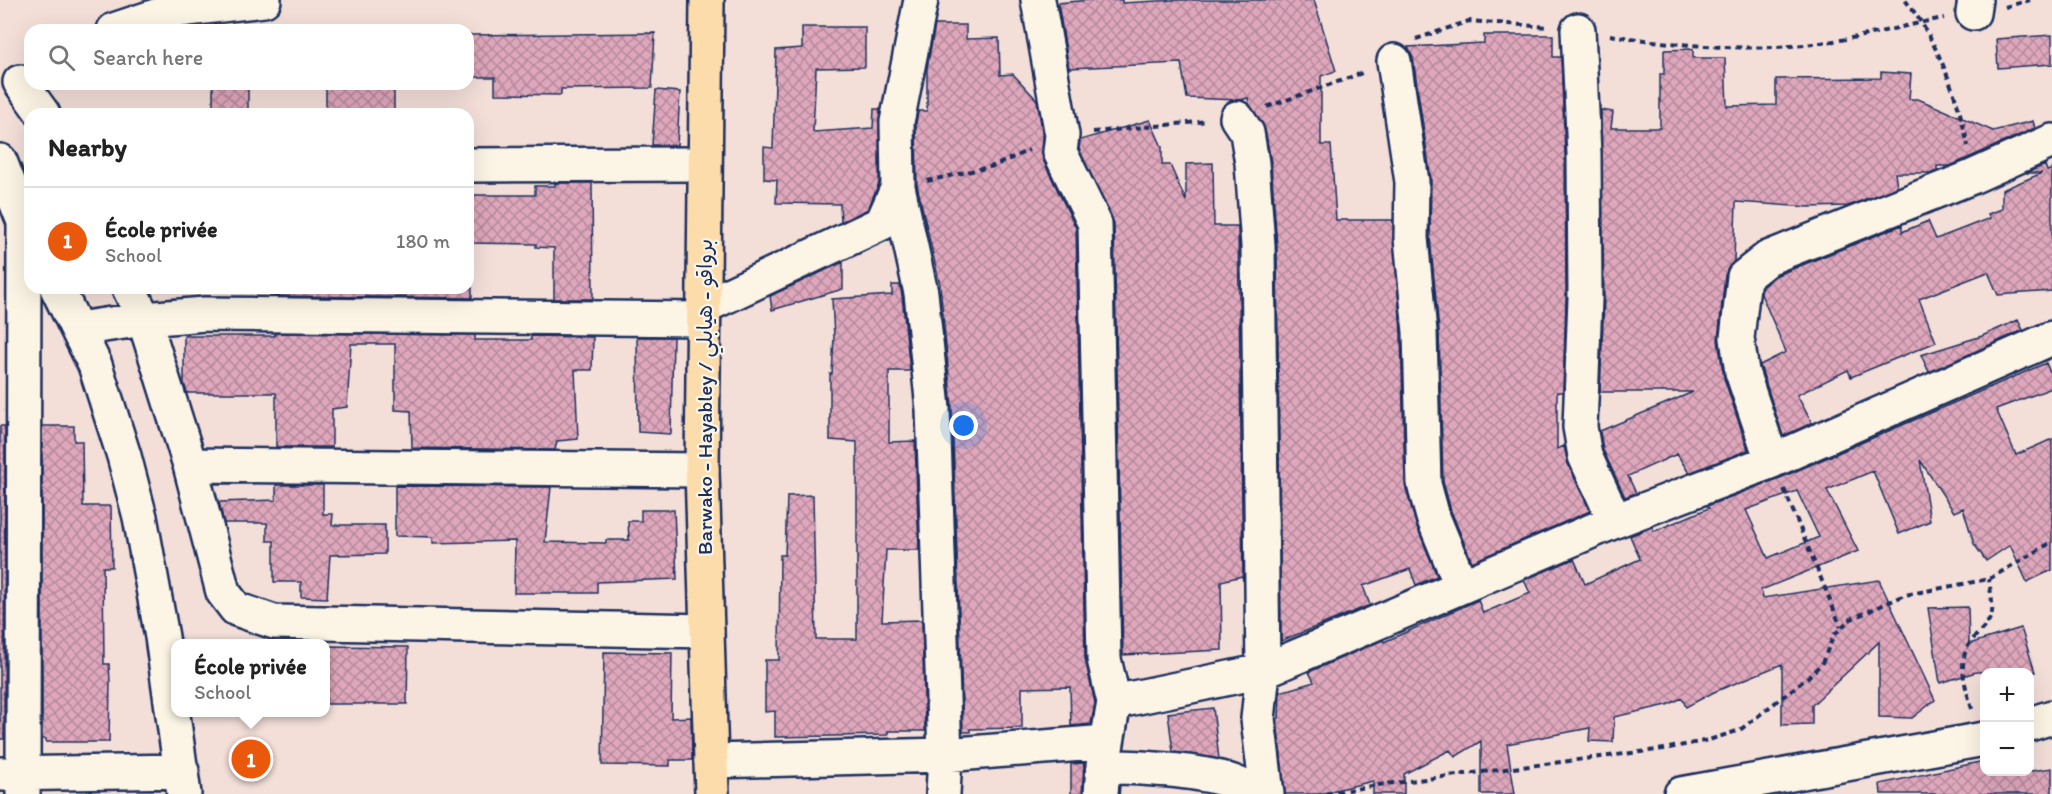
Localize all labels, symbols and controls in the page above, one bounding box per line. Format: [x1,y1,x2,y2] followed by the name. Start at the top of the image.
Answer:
[24,24,474,90] search box
[45,41,78,74] icon: search
[93,44,203,71] text: Search here
[48,131,127,163] text: Nearby
[105,216,218,243] text: École privée
[63,229,72,253] text: 1
[396,229,450,253] text: 180 m
[692,239,724,555] street label: Barwako - Hayabley / برواقو - هيابلي
[105,243,162,267] text: School
[949,411,978,440] your location
[171,639,330,717] popup
[194,653,307,680] text: École privée
[1980,668,2034,776] map controls
[1980,668,2034,722] button: +
[194,680,251,704] text: School
[1980,722,2034,776] button: −
[232,736,270,782] pin: 1

